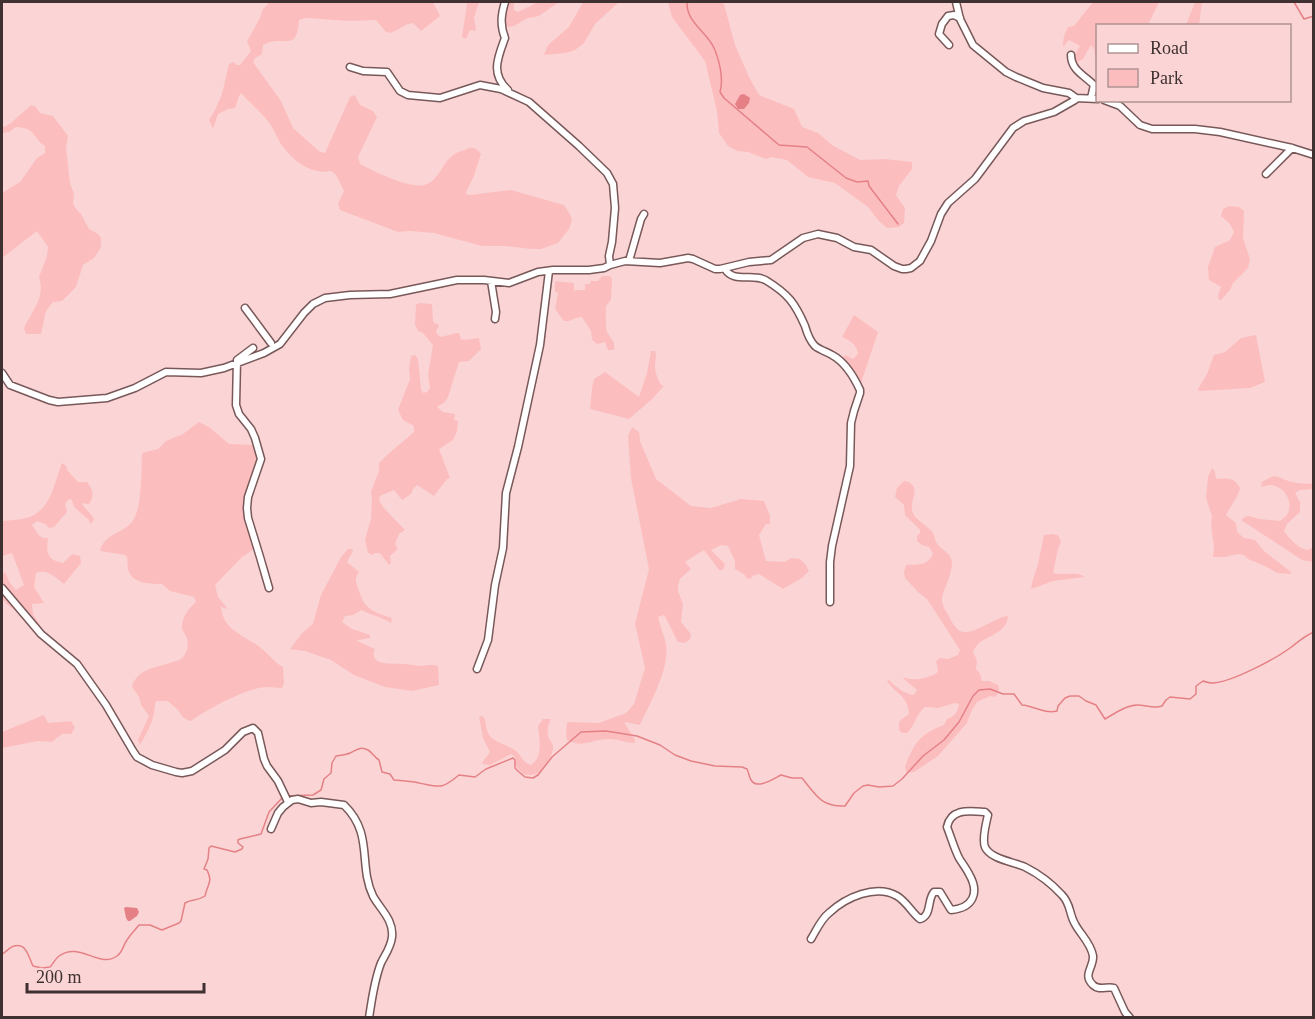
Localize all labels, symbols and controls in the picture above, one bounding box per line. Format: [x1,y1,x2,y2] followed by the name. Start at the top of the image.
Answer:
[1096,24,1291,102] legend
[1150,38,1188,58] text: Road
[1150,68,1183,88] text: Park
[27,956,204,994] scale bar
[36,967,82,987] text: 200 m

